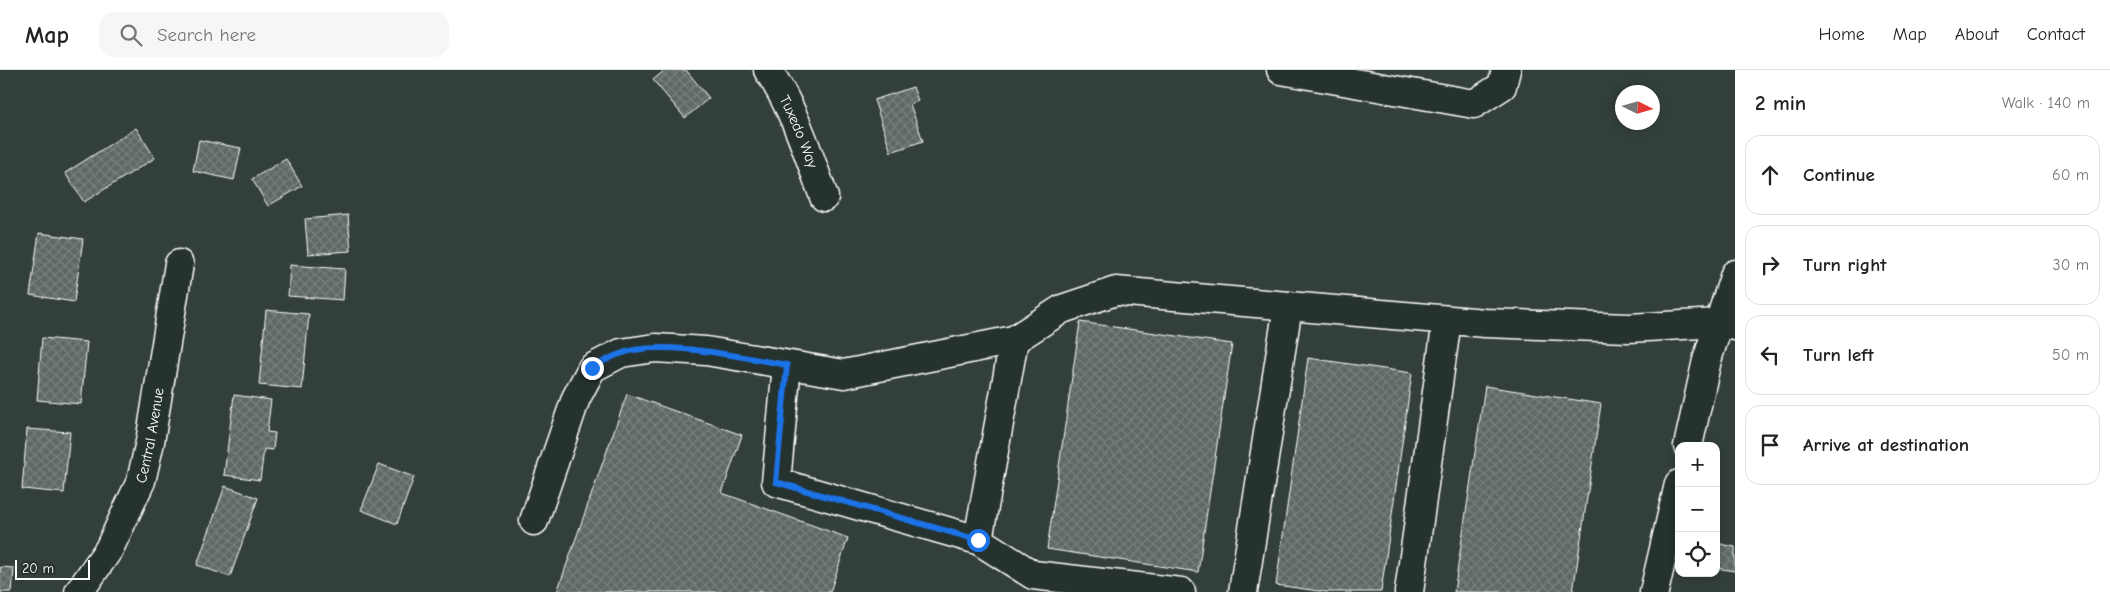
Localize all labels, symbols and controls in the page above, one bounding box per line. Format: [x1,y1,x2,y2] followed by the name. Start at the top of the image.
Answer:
[99,12,449,57] search box
[25,21,69,49] text: Map
[117,21,145,49] icon: search
[157,24,256,46] text: Search here
[1818,24,1865,45] text: Home
[1893,24,1927,45] text: Map
[1955,24,1999,45] text: About
[2027,24,2085,45] text: Contact
[1615,85,1660,130] north arrow
[1755,91,1806,115] text: 2 min
[775,92,822,171] street label: Tuxedo Way
[2002,94,2090,112] text: Walk · 140 m
[1756,161,1784,189] icon: ahead
[1803,164,1875,186] text: Continue
[2052,166,2089,184] text: 60 m
[1756,251,1784,279] icon: right
[1803,254,1887,276] text: Turn right
[2053,256,2089,274] text: 30 m
[1756,341,1784,369] icon: left
[1803,344,1874,366] text: Turn left
[2052,346,2089,364] text: 50 m
[581,357,604,380] route end
[132,386,168,485] street label: Central Avenue
[1756,431,1784,459] icon: arrive
[1803,434,1969,456] text: Arrive at destination
[1675,442,1720,577] map controls
[1675,442,1720,487] button: +
[1675,487,1720,532] button: −
[967,529,990,552] route start
[1675,532,1720,577] button: locate
[15,557,90,580] scale bar
[22,560,54,577] text: 20 m

